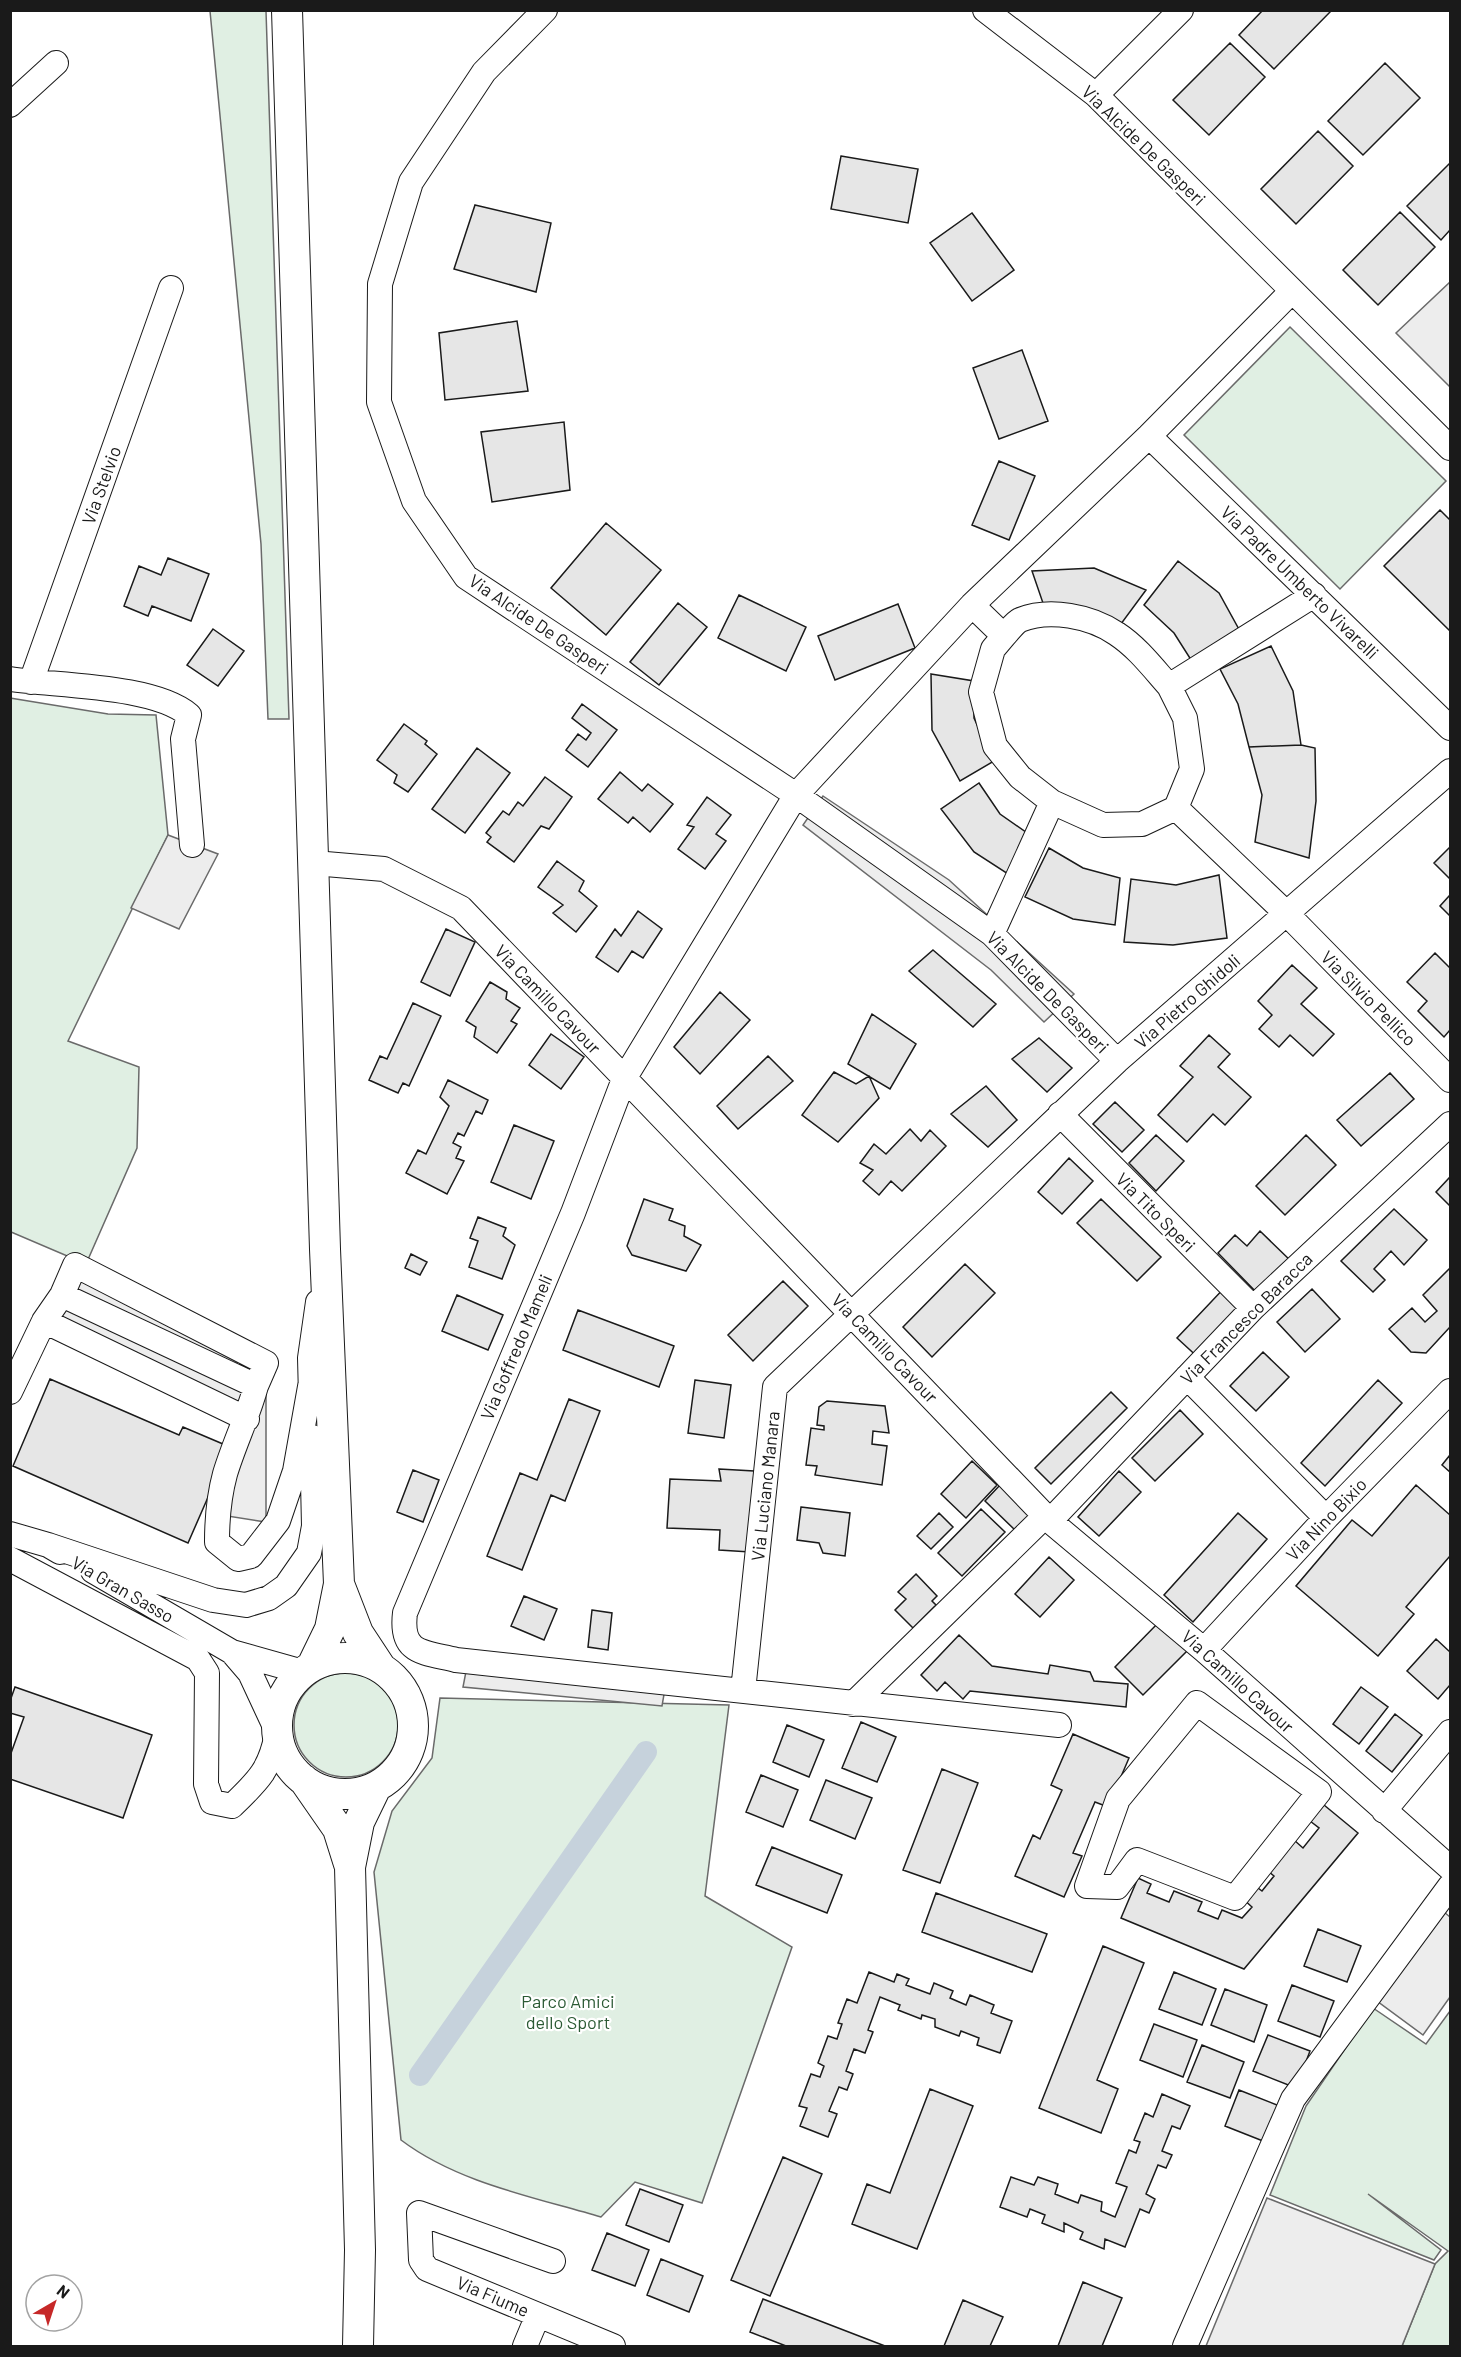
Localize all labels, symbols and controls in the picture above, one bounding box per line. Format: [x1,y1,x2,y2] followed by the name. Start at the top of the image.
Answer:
[1077,80,1211,210] street label: Via Alcide De Gasperi
[77,443,125,527] street label: Via Stelvio
[1216,501,1384,663] street label: Via Padre Umberto Vivarelli
[465,569,613,679] street label: Via Alcide De Gasperi
[982,926,1114,1058] street label: Via Alcide De Gasperi
[490,940,606,1058] street label: Via Camillo Cavour
[1317,946,1421,1050] street label: Via Silvio Pellico
[1130,949,1244,1053] street label: Via Pietro Ghidoli
[1112,1168,1200,1256] street label: Via Tito Speri
[1176,1248,1316,1388] street label: Via Francesco Baracca
[475,1271,557,1423] street label: Via Goffredo Mameli
[827,1289,943,1407] street label: Via Camillo Cavour
[746,1410,784,1562] street label: Via Luciano Manara
[1281,1473,1371,1565] street label: Via Nino Bixio
[68,1551,178,1627] street label: Via Gran Sasso
[1177,1625,1299,1737] street label: Via Camillo Cavour
[521,1990,615,2033] park label: Parco Amici dello Sport
[453,2271,533,2321] street label: Via Fiume
[24,2273,84,2333] north arrow
[54,2280,74,2302] text: N

